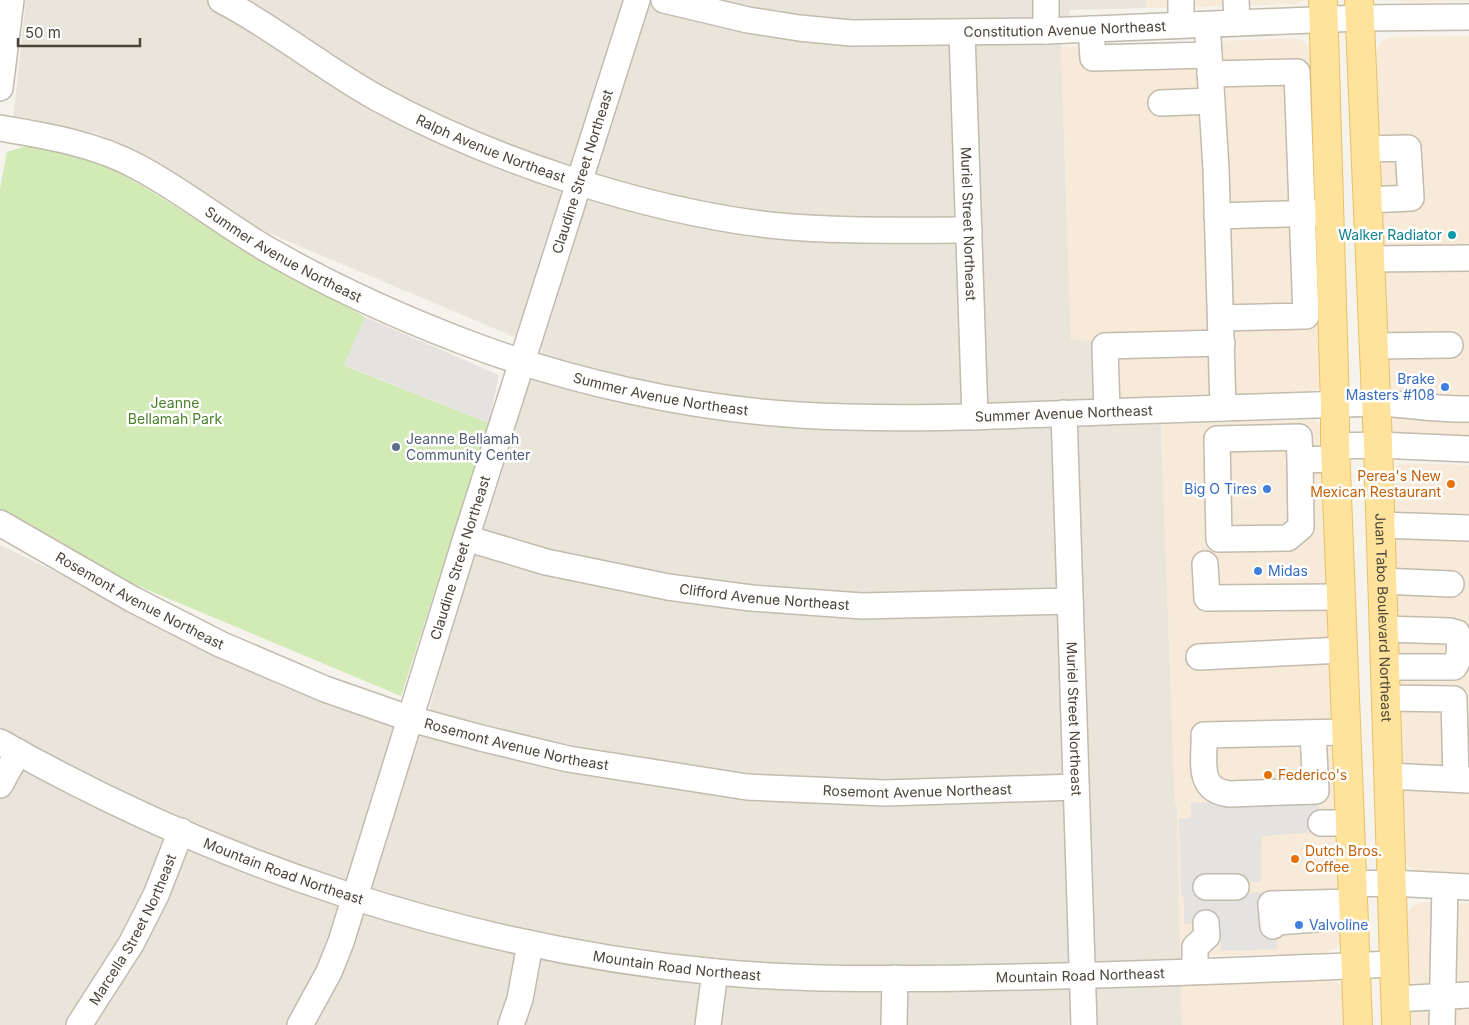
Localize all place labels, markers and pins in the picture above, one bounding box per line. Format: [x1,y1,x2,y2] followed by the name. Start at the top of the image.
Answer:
[1338,226,1442,243] place label: Walker Radiator
[1446,229,1458,241] marker: Walker Radiator
[1346,370,1435,403] place label: Brake Masters #108
[1439,381,1451,393] marker: Brake Masters #108
[406,430,530,463] place label: Jeanne Bellamah Community Center
[390,441,402,453] marker: Jeanne Bellamah Community Center
[1310,467,1441,500] place label: Perea's New Mexican Restaurant
[1445,478,1457,490] marker: Perea's New Mexican Restaurant
[1184,480,1257,497] place label: Big O Tires
[1261,483,1273,495] marker: Big O Tires
[1268,562,1308,579] place label: Midas
[1252,565,1264,577] marker: Midas
[1278,766,1347,783] place label: Federico's
[1262,769,1274,781] marker: Federico's
[1305,842,1382,875] place label: Dutch Bros. Coffee
[1289,853,1301,865] marker: Dutch Bros. Coffee
[1309,916,1368,933] place label: Valvoline
[1293,919,1305,931] marker: Valvoline

